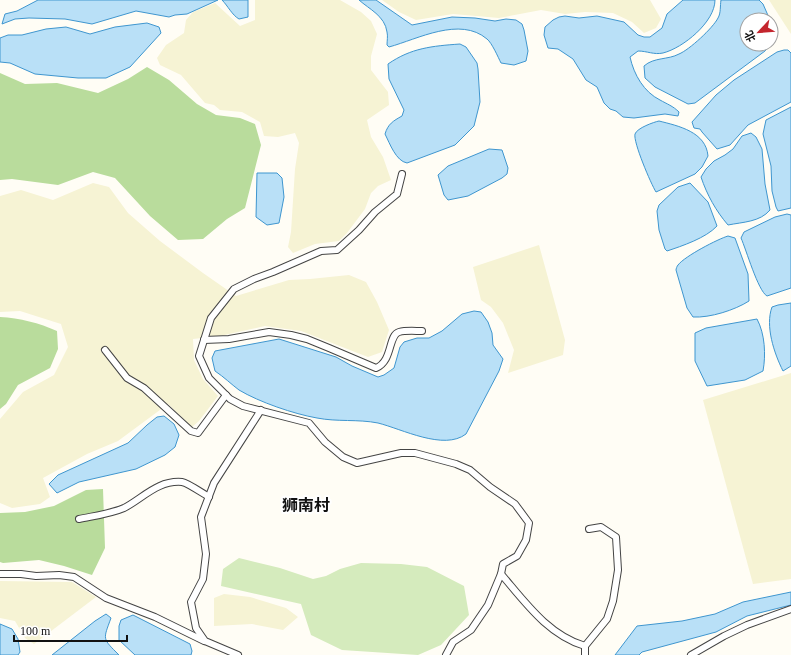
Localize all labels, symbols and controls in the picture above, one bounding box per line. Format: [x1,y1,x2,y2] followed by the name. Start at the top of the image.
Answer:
[739,12,779,52] north arrow
[742,29,758,44] text: 北
[282,496,330,514] district label: 狮南村
[14,617,127,643] scale bar
[20,624,51,638] text: 100 m

